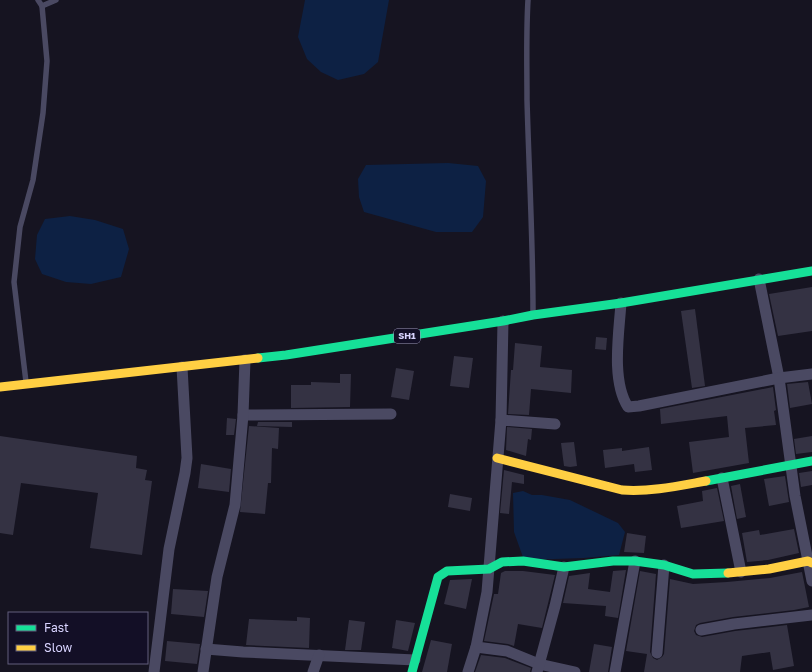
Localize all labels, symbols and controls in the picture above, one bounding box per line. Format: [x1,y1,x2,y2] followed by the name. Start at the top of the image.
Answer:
[394,329,420,343] road number: SH1
[8,612,148,664] legend
[44,620,69,635] text: Fast
[44,640,72,655] text: Slow

